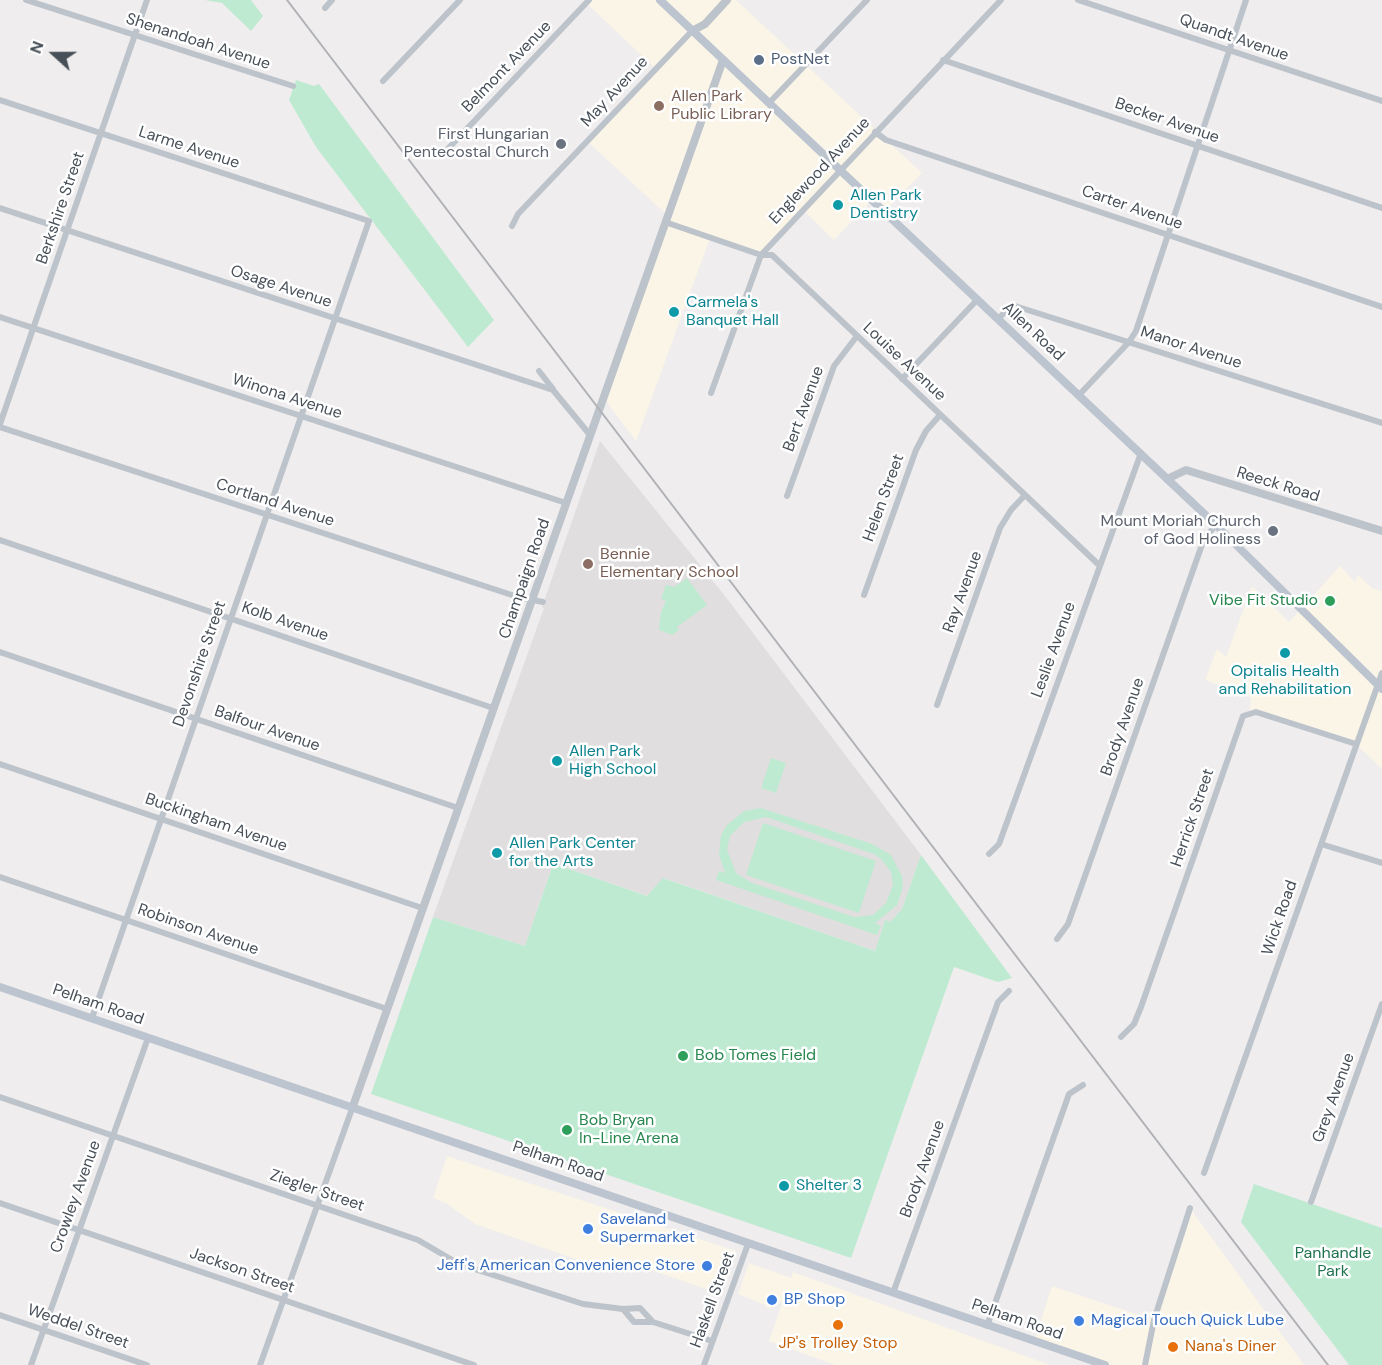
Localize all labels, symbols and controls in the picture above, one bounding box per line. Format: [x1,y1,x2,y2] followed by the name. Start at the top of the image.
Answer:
[123,10,273,74] street label: Shenandoah Avenue
[1177,10,1291,66] street label: Quandt Avenue
[458,17,556,117] street label: Belmont Avenue
[24,24,84,84] north arrow
[25,38,49,57] text: N
[771,50,829,70] place label: PostNet
[577,53,653,131] street label: May Avenue
[752,53,766,67] marker: PostNet
[671,87,772,125] place label: Allen Park Public Library
[1112,94,1222,148] street label: Becker Avenue
[652,99,666,113] marker: Allen Park Public Library
[766,114,874,228] street label: Englewood Avenue
[136,123,242,173] street label: Larme Avenue
[404,125,549,163] place label: First Hungarian Pentecostal Church
[554,137,568,151] marker: First Hungarian Pentecostal Church
[33,149,89,267] street label: Berkshire Street
[1079,182,1185,234] street label: Carter Avenue
[850,186,922,224] place label: Allen Park Dentistry
[831,198,845,212] marker: Allen Park Dentistry
[228,262,334,312] street label: Osage Avenue
[686,293,779,331] place label: Carmela's Banquet Hall
[998,299,1068,365] street label: Allen Road
[667,305,681,319] marker: Carmela's Banquet Hall
[859,319,949,405] street label: Louise Avenue
[1138,323,1244,373] street label: Manor Avenue
[780,364,828,454] street label: Bert Avenue
[230,370,344,424] street label: Winona Avenue
[859,452,909,544] street label: Helen Street
[1234,463,1322,507] street label: Reeck Road
[213,475,337,531] street label: Cortland Avenue
[1101,512,1261,550] place label: Mount Moriah Church of God Holiness
[495,516,555,642] street label: Champaign Road
[1266,524,1280,538] marker: Mount Moriah Church of God Holiness
[600,545,738,583] place label: Bennie Elementary School
[939,549,987,635] street label: Ray Avenue
[581,557,595,571] marker: Bennie Elementary School
[1209,591,1318,611] place label: Vibe Fit Studio
[1323,594,1337,608] marker: Vibe Fit Studio
[239,598,331,646] street label: Kolb Avenue
[169,599,231,729] street label: Devonshire Street
[1028,600,1080,700] street label: Leslie Avenue
[1278,646,1292,660] marker: Opitalis Health and Rehabilitation
[1219,662,1351,700] place label: Opitalis Health and Rehabilitation
[1097,676,1149,778] street label: Brody Avenue
[212,702,322,756] street label: Balfour Avenue
[569,742,656,780] place label: Allen Park High School
[550,754,564,768] marker: Allen Park High School
[1167,766,1219,870] street label: Herrick Street
[143,790,289,856] street label: Buckingham Avenue
[509,834,636,872] place label: Allen Park Center for the Arts
[490,846,504,860] marker: Allen Park Center for the Arts
[1258,878,1302,958] street label: Wick Road
[135,900,261,960] street label: Robinson Avenue
[50,980,146,1030] street label: Pelham Road
[695,1046,816,1066] place label: Bob Tomes Field
[676,1049,690,1063] marker: Bob Tomes Field
[1309,1051,1359,1145] street label: Grey Avenue
[579,1111,679,1149] place label: Bob Bryan In-Line Arena
[896,1118,950,1220] street label: Brody Avenue
[560,1123,574,1137] marker: Bob Bryan In-Line Arena
[510,1137,606,1187] street label: Pelham Road
[47,1138,105,1256] street label: Crowley Avenue
[267,1166,367,1216] street label: Ziegler Street
[796,1176,862,1196] place label: Shelter 3
[777,1179,791,1193] marker: Shelter 3
[600,1210,695,1248] place label: Saveland Supermarket
[581,1222,595,1236] marker: Saveland Supermarket
[187,1244,297,1298] street label: Jackson Street
[1295,1244,1371,1282] park label: Panhandle Park
[687,1249,739,1351] street label: Haskell Street
[437,1256,695,1276] place label: Jeff's American Convenience Store
[700,1259,714,1273] marker: Jeff's American Convenience Store
[784,1290,845,1310] place label: BP Shop
[765,1293,779,1307] marker: BP Shop
[969,1295,1065,1345] street label: Pelham Road
[25,1301,131,1353] street label: Weddel Street
[1091,1311,1284,1331] place label: Magical Touch Quick Lube
[1072,1314,1086,1328] marker: Magical Touch Quick Lube
[831,1318,845,1332] marker: JP's Trolley Stop
[778,1334,898,1354] place label: JP's Trolley Stop
[1185,1337,1277,1357] place label: Nana's Diner
[1166,1340,1180,1354] marker: Nana's Diner

